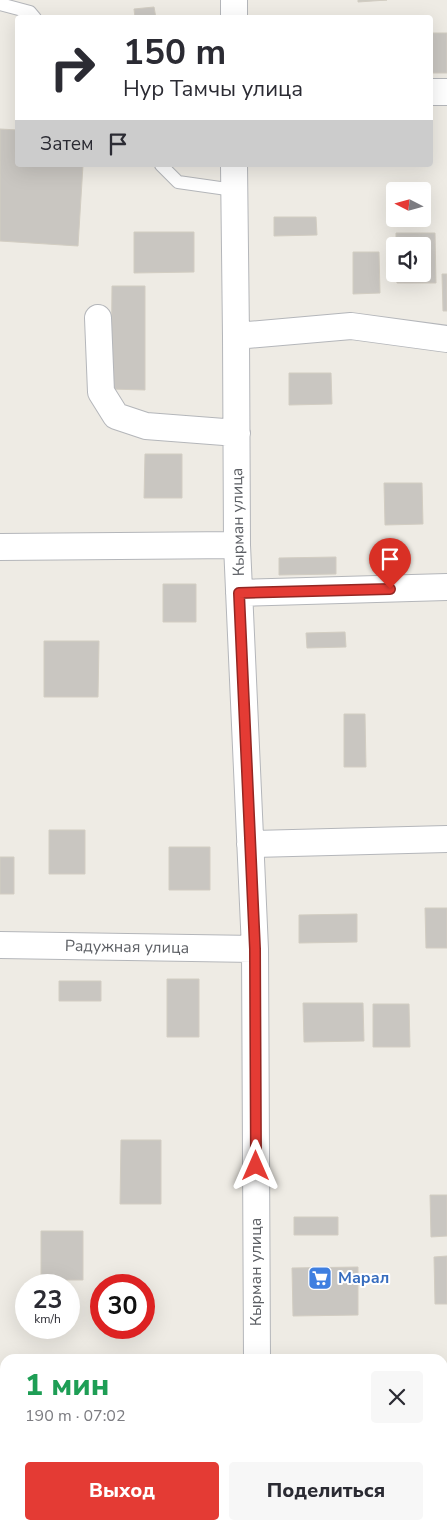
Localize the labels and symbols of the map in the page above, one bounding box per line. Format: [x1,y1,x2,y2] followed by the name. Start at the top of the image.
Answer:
[386,182,431,228] north arrow
[226,467,250,577] street label: Кырман улица
[369,538,411,589] pin
[65,935,189,959] street label: Радужная улица
[229,1139,281,1191] position arrow
[245,1218,267,1326] street label: Кырман улица
[307,1265,333,1291] supermarket icon: Марал
[338,1267,389,1289] place label: Марал
[90,1274,155,1339] speed limit sign: 30

